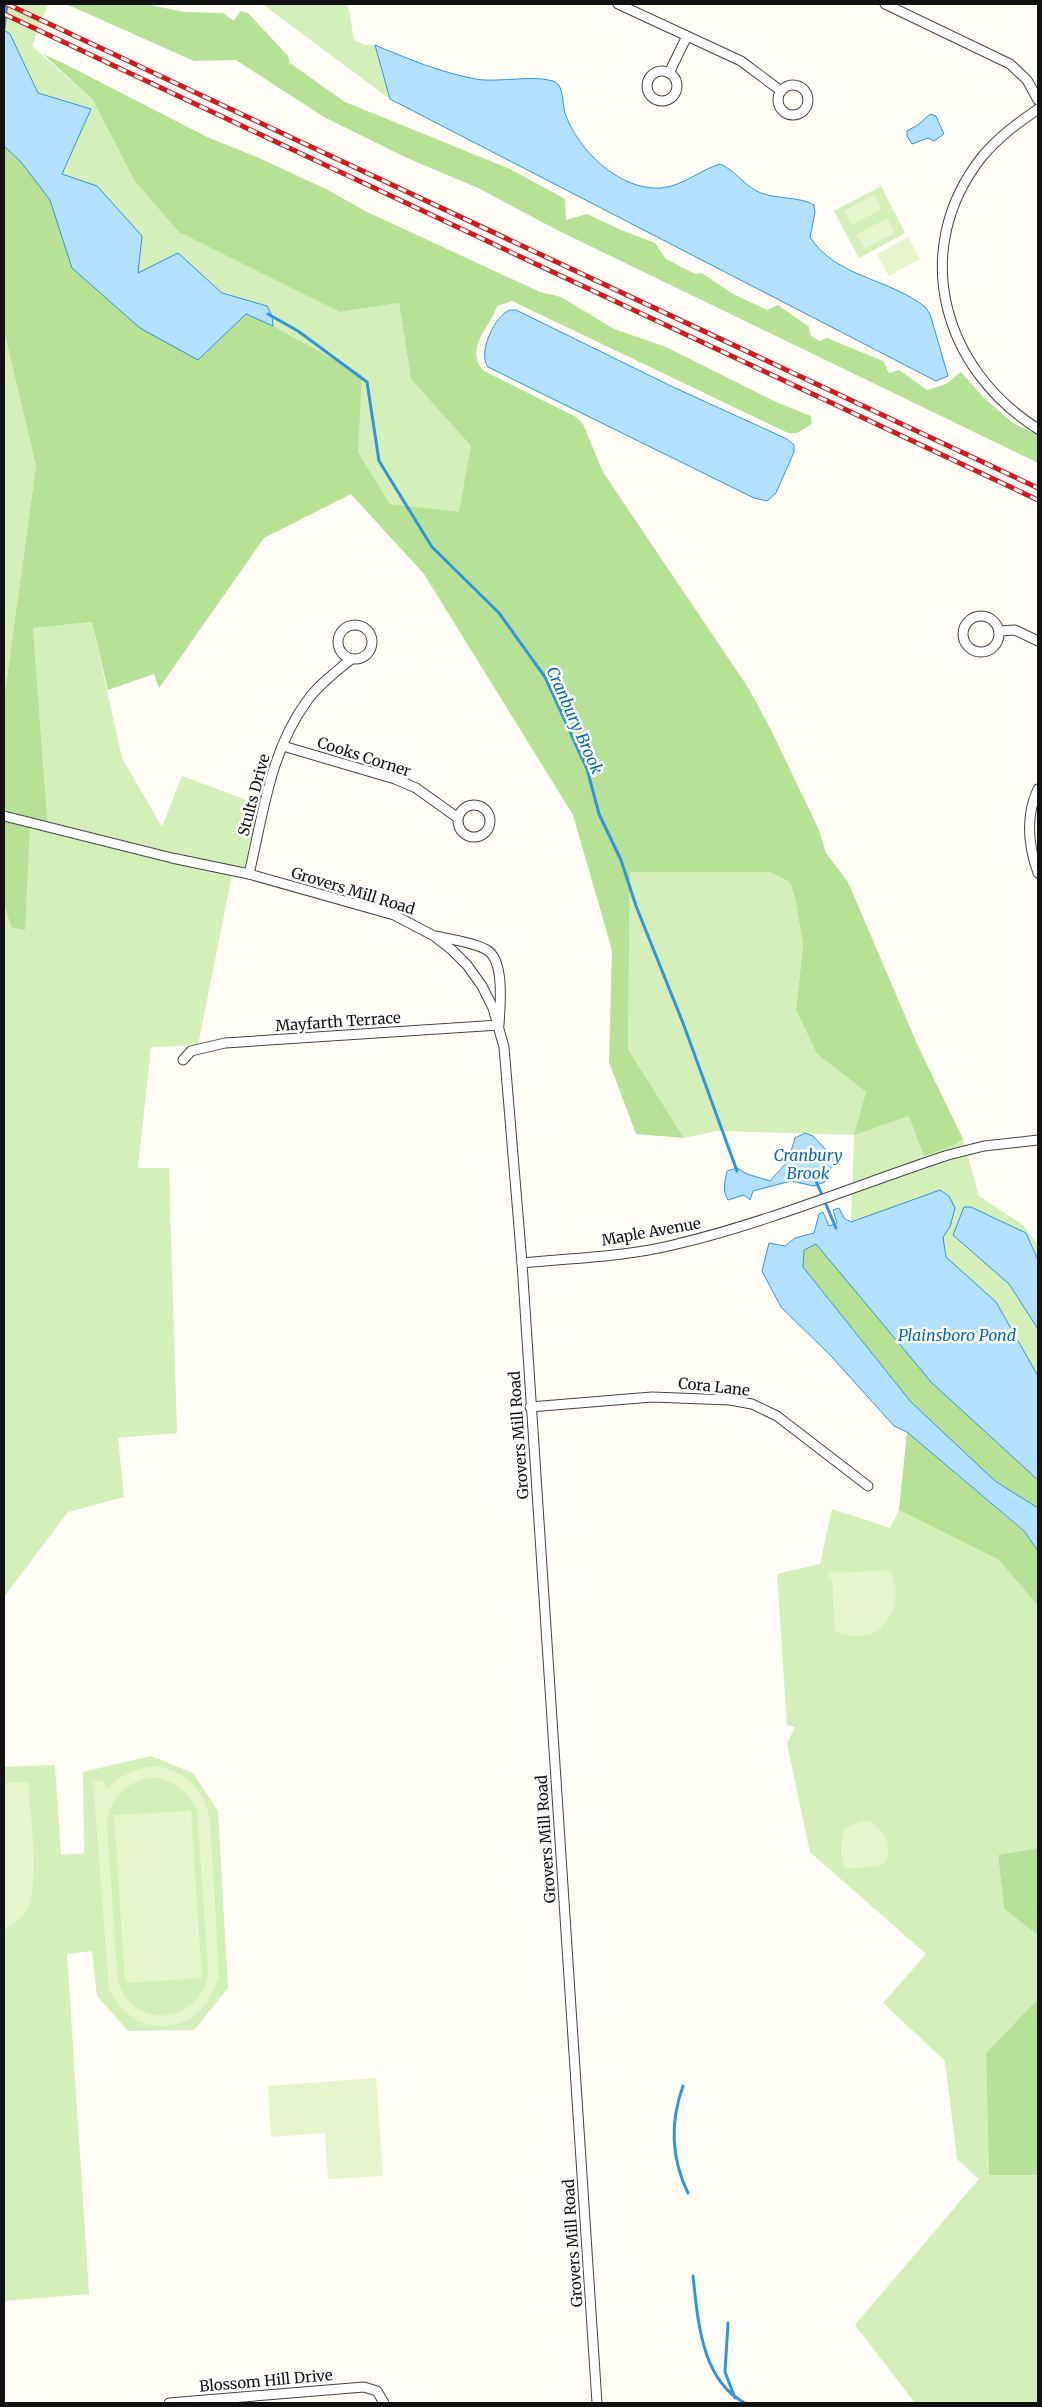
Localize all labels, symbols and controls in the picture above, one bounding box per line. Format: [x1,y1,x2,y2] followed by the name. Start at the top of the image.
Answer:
[542,663,608,777] water label: Cranbury Brook
[315,732,414,781] street label: Cooks Corner
[233,752,274,838] street label: Stults Drive
[289,863,417,918] street label: Grovers Mill Road
[275,1008,402,1035] street label: Mayfarth Terrace
[774,1145,843,1183] water label: Cranbury Brook
[600,1213,702,1250] street label: Maple Avenue
[898,1325,1017,1345] water label: Plainsboro Pond
[505,1370,532,1500] street label: Grovers Mill Road
[677,1373,751,1400] street label: Cora Lane
[532,1774,559,1904] street label: Grovers Mill Road
[559,2178,586,2308] street label: Grovers Mill Road
[198,2365,334,2396] street label: Blossom Hill Drive

